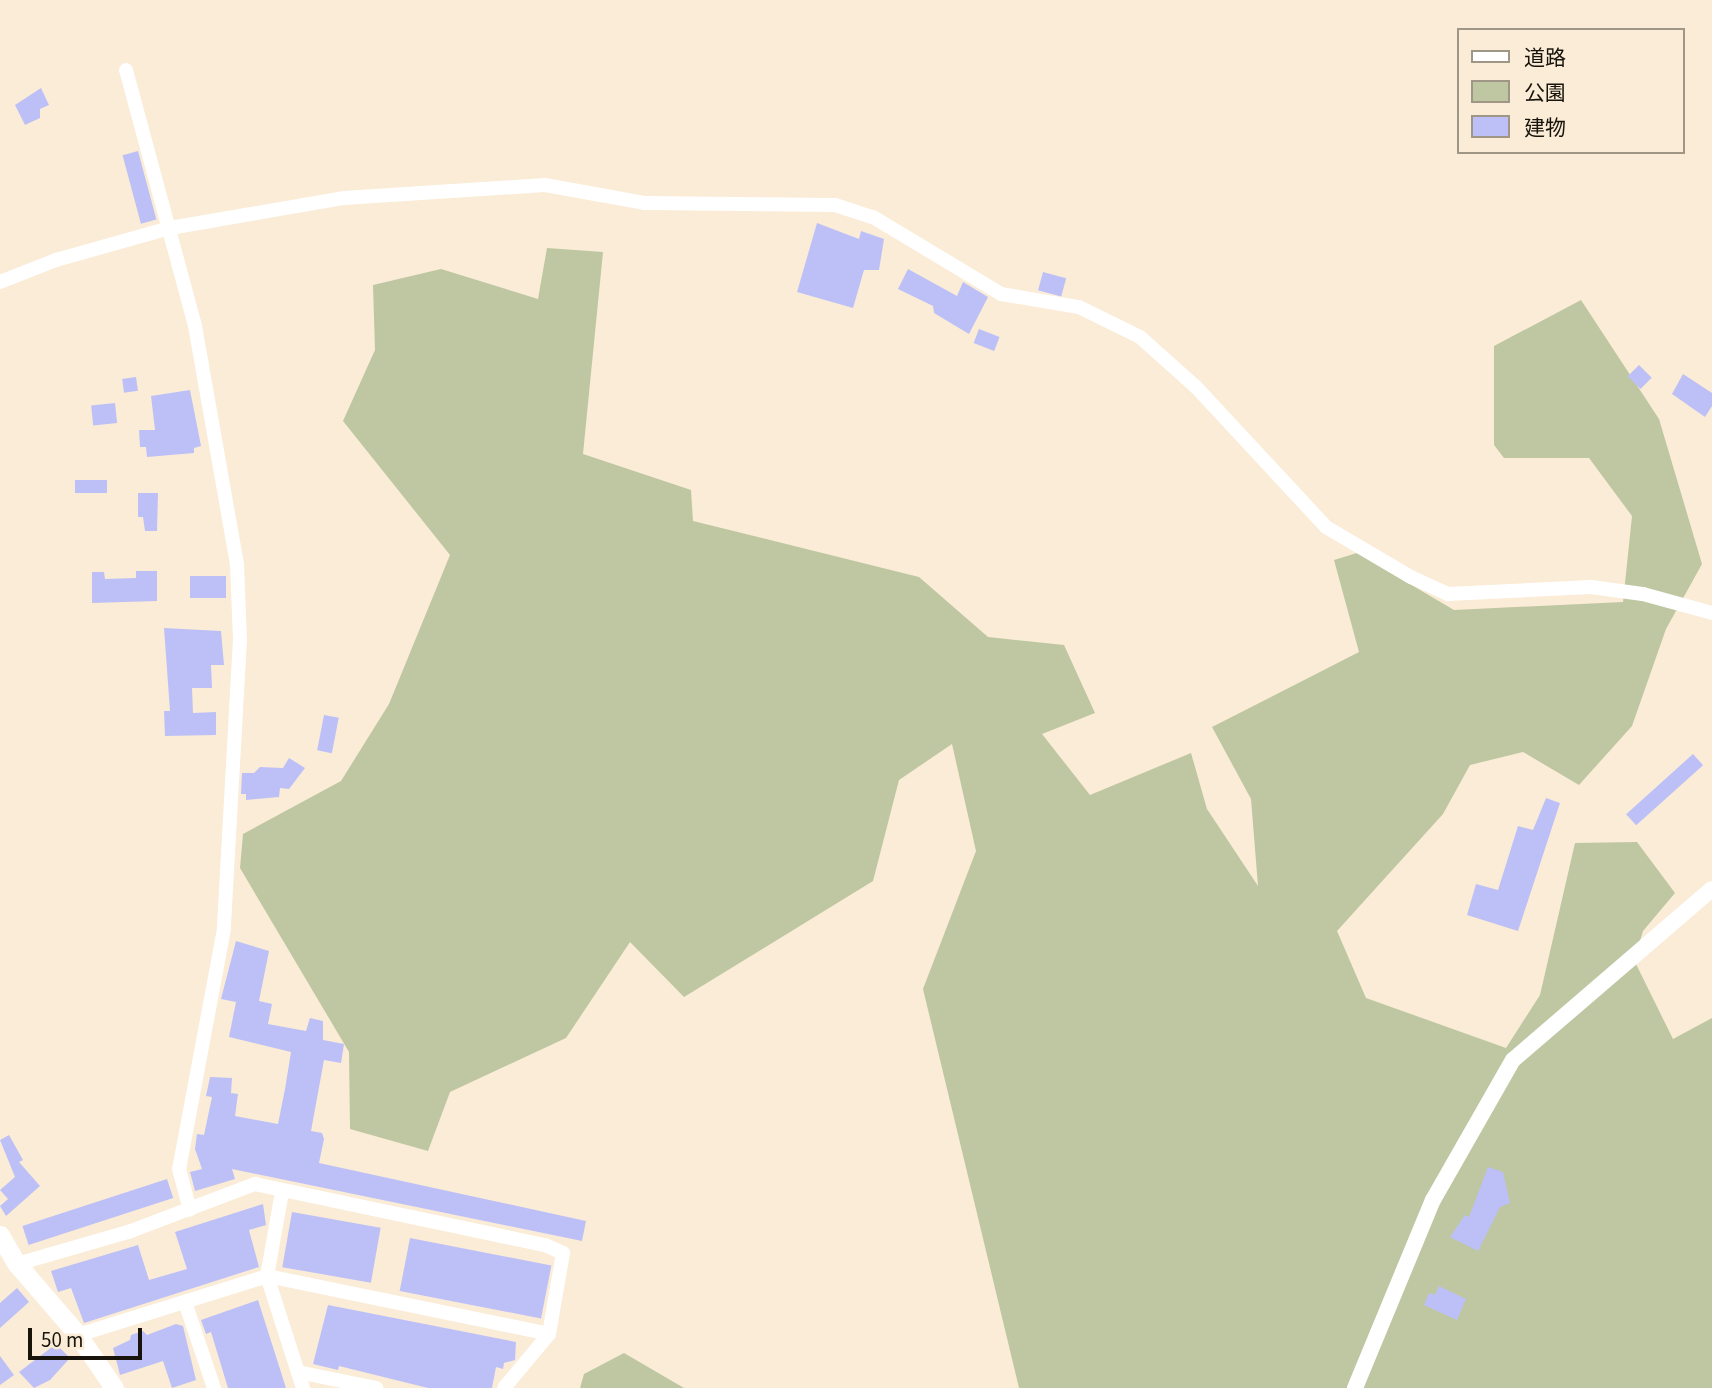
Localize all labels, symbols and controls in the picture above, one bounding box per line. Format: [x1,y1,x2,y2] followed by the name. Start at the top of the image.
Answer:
[1456,28,1684,154] legend
[1524,43,1566,73] text: 道路
[1524,78,1566,108] text: 公園
[1524,113,1566,143] text: 建物
[32,1314,145,1358] scale bar
[41,1325,83,1355] text: 50 m

